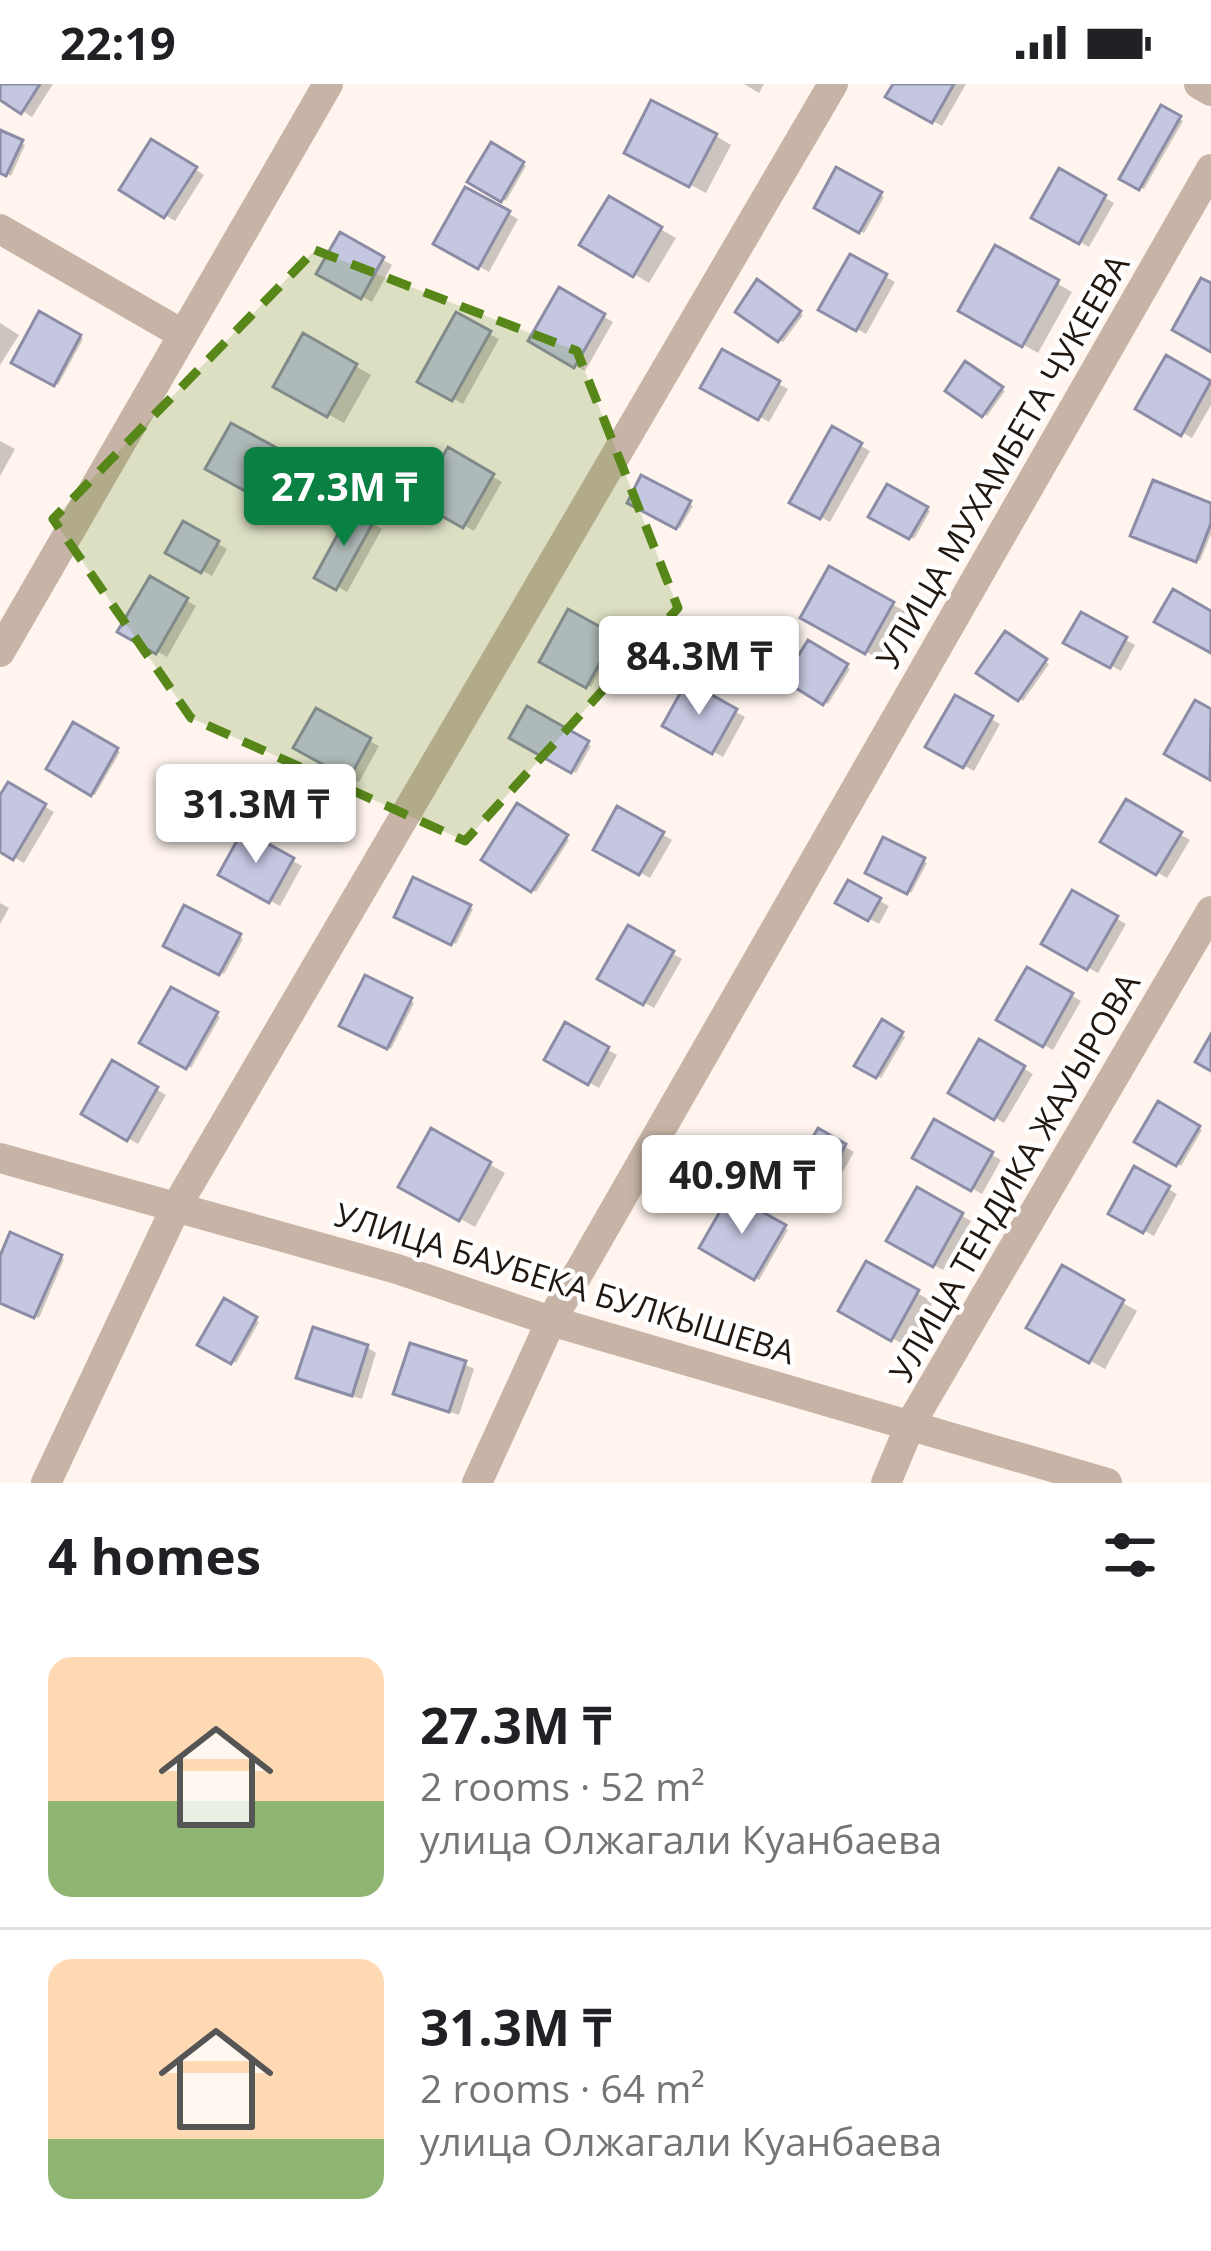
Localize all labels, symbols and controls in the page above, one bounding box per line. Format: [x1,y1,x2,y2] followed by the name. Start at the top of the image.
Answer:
[60,12,176,73] text: 22:19
[865,246,1139,676] street label: УЛИЦА МУХАМБЕТА ЧУКЕЕВА
[233,447,455,549] pin: 27.3M ₸
[271,459,417,512] text: 27.3M ₸
[588,616,810,718] pin: 84.3M ₸
[626,628,772,681] text: 84.3M ₸
[145,764,367,866] pin: 31.3M ₸
[183,776,329,829] text: 31.3M ₸
[878,964,1150,1390] street label: УЛИЦА ТЕНДИКА ЖАУЫРОВА
[631,1135,853,1237] pin: 40.9M ₸
[669,1147,815,1200] text: 40.9M ₸
[330,1192,800,1374] street label: УЛИЦА БАУБЕКА БУЛКЫШЕВА
[48,1520,261,1590] text: 4 homes
[1097,1522,1163,1588] icon: filters
[420,1689,611,1759] text: 27.3M ₸
[144,1705,288,1849] icon: home
[420,1759,705,1812] text: 2 rooms · 52 m²
[420,1812,942,1865] text: улица Олжагали Куанбаева
[420,1991,611,2061] text: 31.3M ₸
[144,2007,288,2151] icon: home
[420,2061,705,2114] text: 2 rooms · 64 m²
[420,2114,942,2167] text: улица Олжагали Куанбаева

